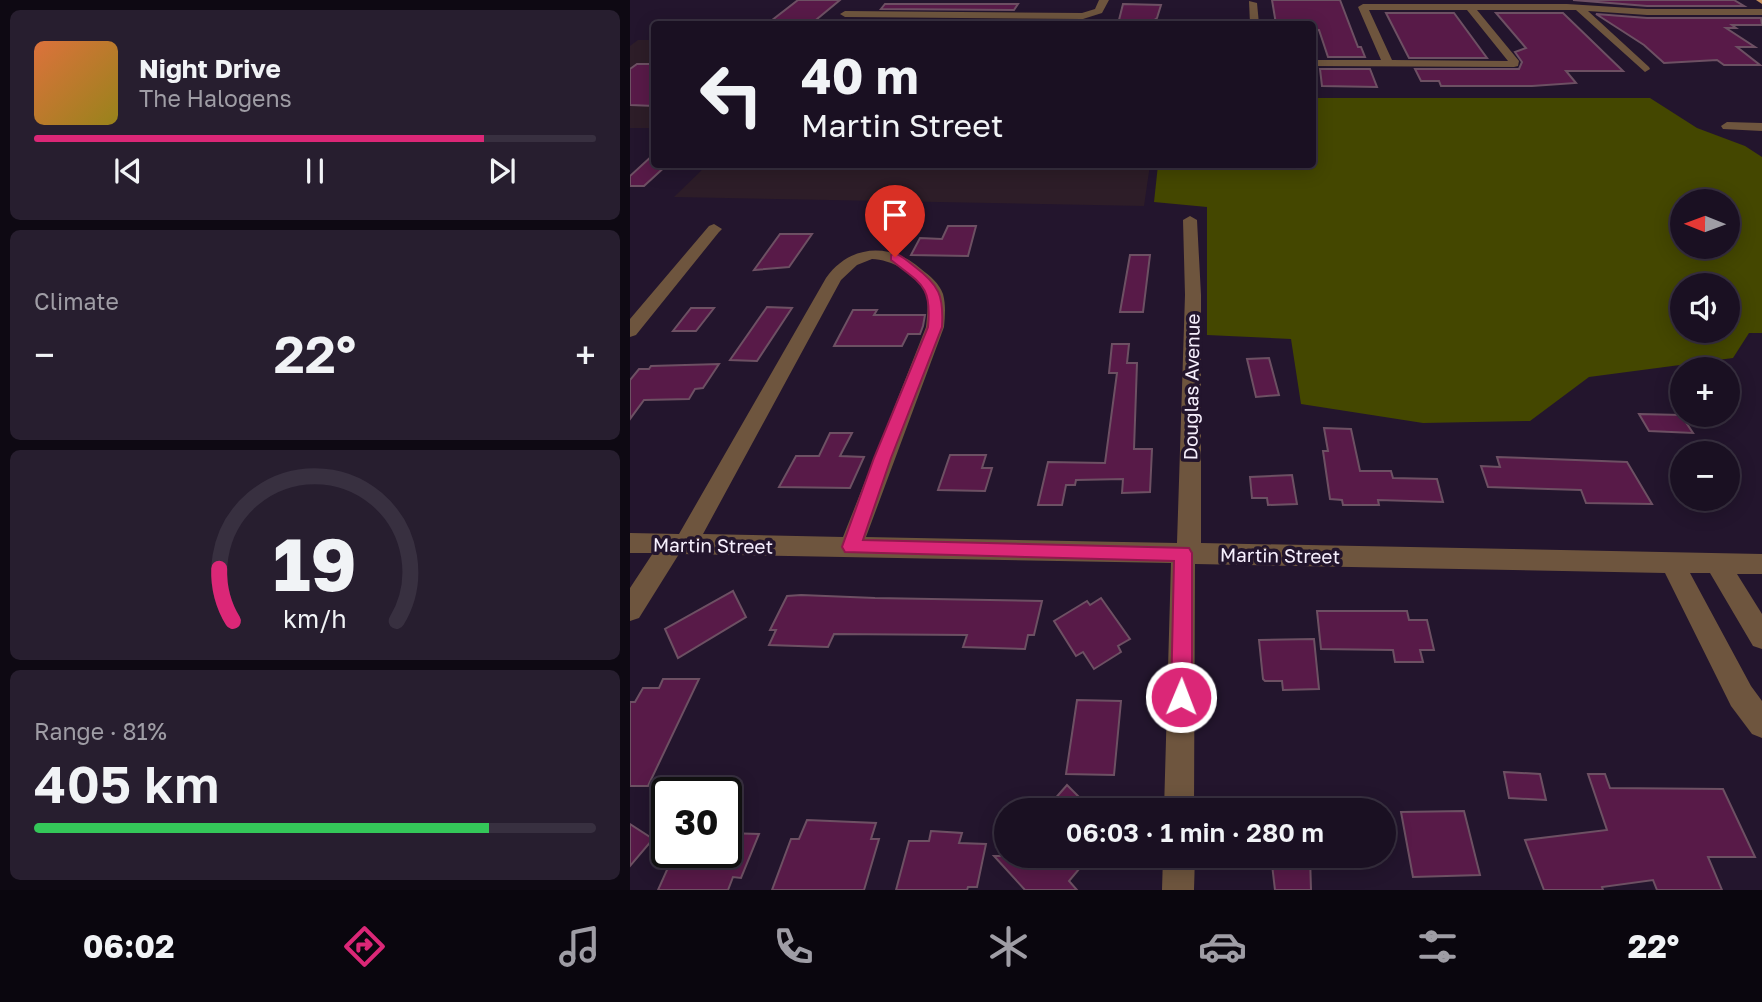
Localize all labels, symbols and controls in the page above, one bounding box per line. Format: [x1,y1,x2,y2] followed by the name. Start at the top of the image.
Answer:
[801,46,919,105] text: 40 m
[686,49,777,140] icon: left
[139,53,281,84] text: Night Drive
[139,84,292,112] text: The Halogens
[801,106,1004,144] text: Martin Street
[109,152,147,190] icon: previous
[296,152,334,190] icon: pause
[483,152,521,190] icon: next
[865,185,925,257] pin
[1670,189,1740,259] north arrow
[1670,189,1740,511] map controls
[876,196,914,234] icon: arrive
[1670,273,1740,343] button: sound
[34,287,119,315] text: Climate
[1178,314,1204,460] street label: Douglas Avenue
[274,322,356,384] text: 22°
[34,332,55,377] text: −
[575,332,596,377] text: +
[1670,357,1740,427] button: +
[1670,441,1740,511] button: −
[273,520,357,607] text: 19
[653,532,773,558] street label: Martin Street
[1220,542,1340,568] street label: Martin Street
[283,603,347,634] text: km/h
[1144,660,1218,734] position arrow
[34,717,167,745] text: Range · 81%
[34,752,219,814] text: 405 km
[651,777,742,868] speed limit sign: 30
[1066,817,1324,848] text: 06:03 · 1 min · 280 m
[340,922,389,971] icon: directions
[555,922,604,971] icon: music
[769,922,818,971] icon: phone
[984,922,1033,971] icon: climate
[1198,922,1247,971] icon: car
[1413,922,1462,971] icon: filters
[83,927,174,965] text: 06:02
[1628,927,1679,965] text: 22°

